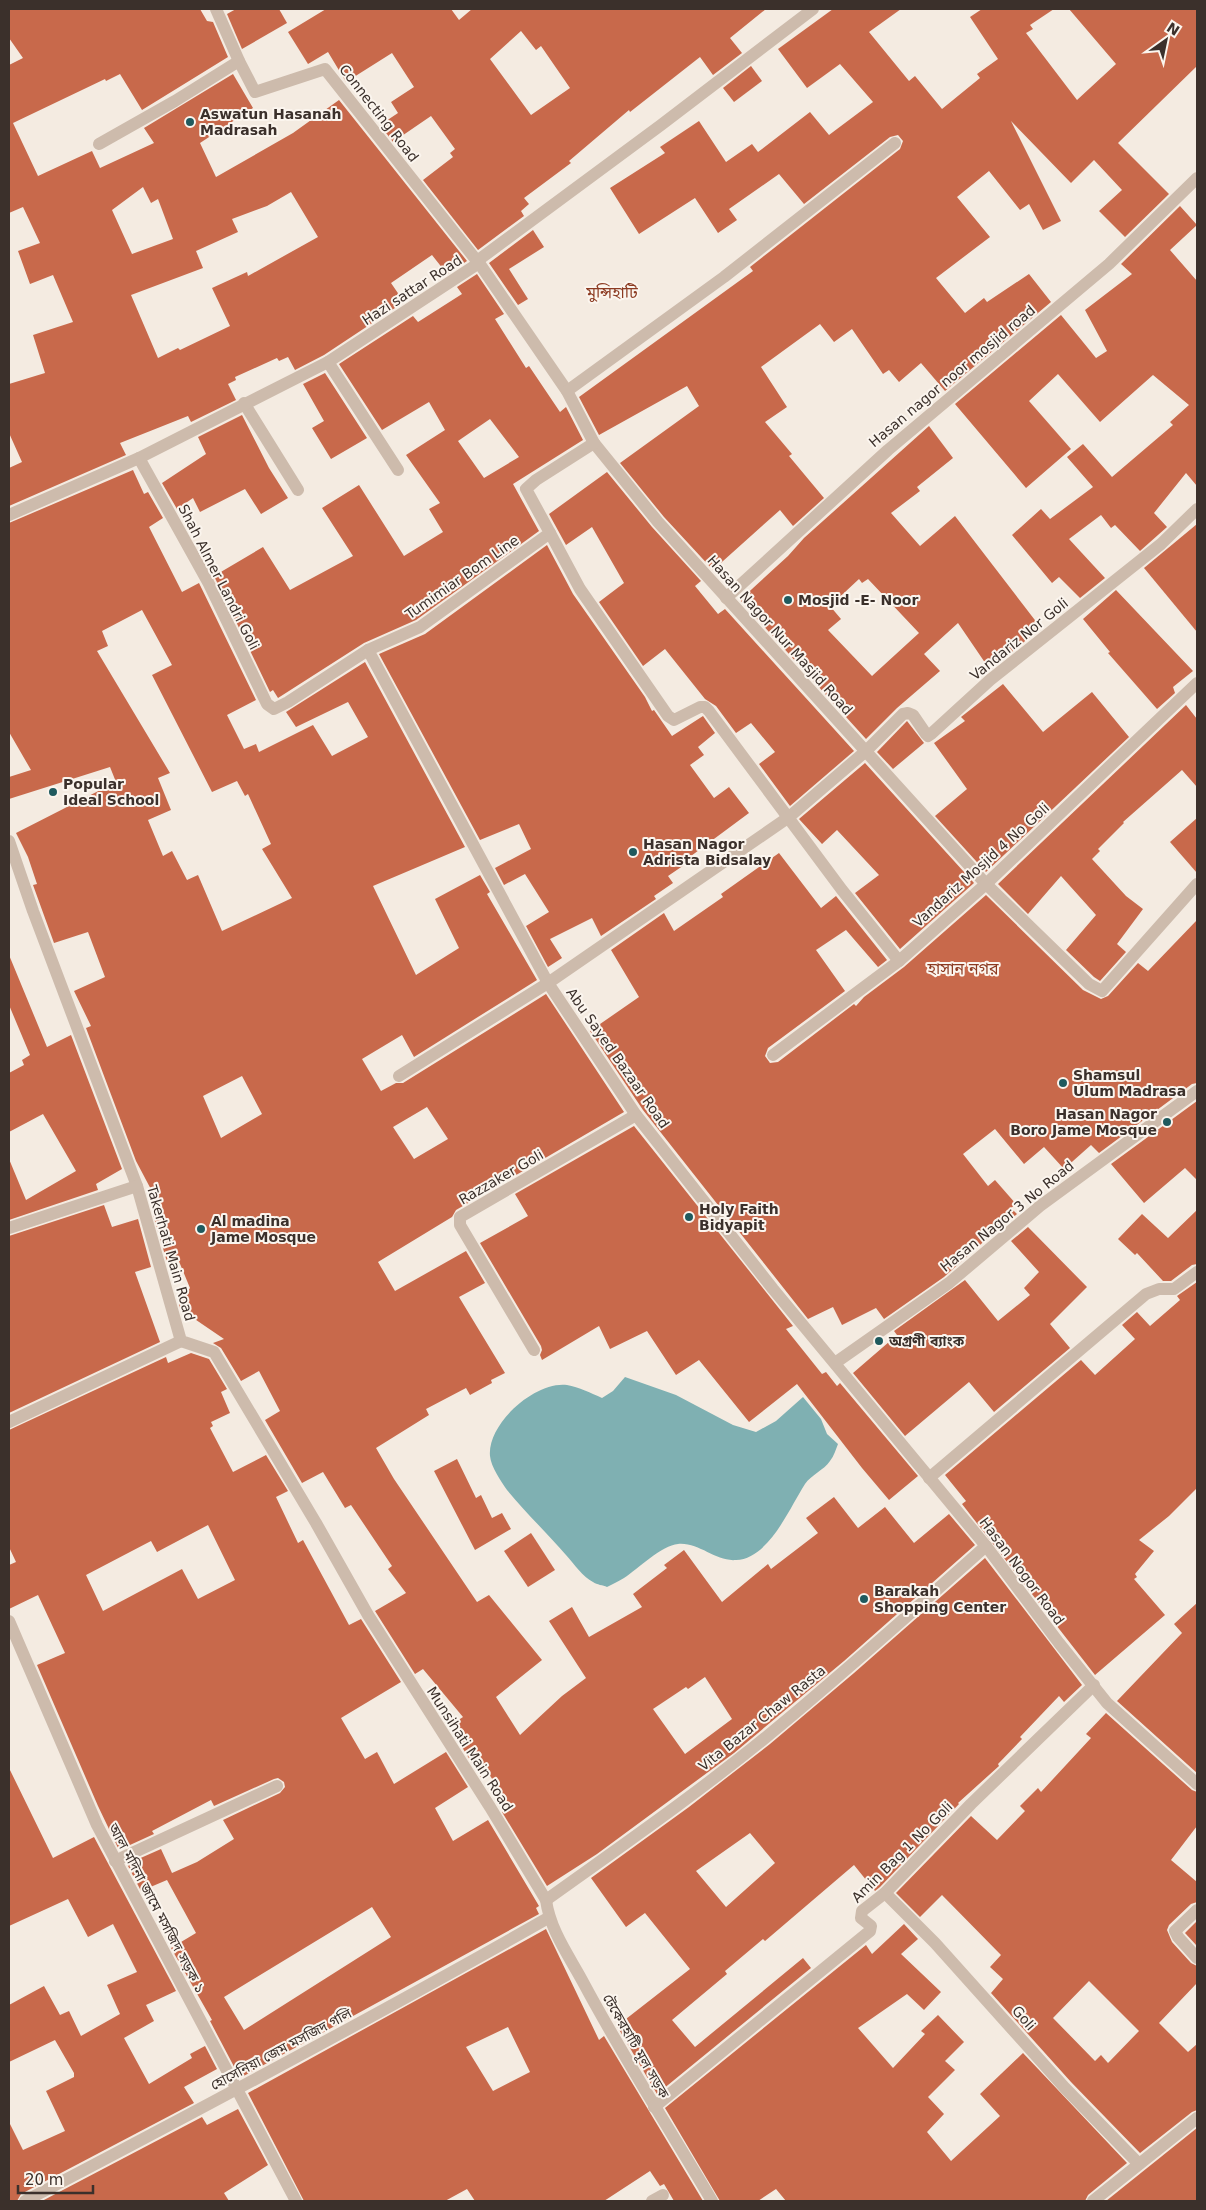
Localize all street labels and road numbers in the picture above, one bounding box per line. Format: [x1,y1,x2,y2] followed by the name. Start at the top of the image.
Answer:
[336,61,422,165] street label: Connecting Road
[359,252,465,328] street label: Hazi sattar Road
[866,302,1038,450] street label: Hasan nagor noor mosjid road
[175,502,263,652] street label: Shah Almer Landri Goli
[401,532,522,623] street label: Tumimiar Bom Line
[704,552,856,718] street label: Hasan Nagor Nur Masjid Road
[967,595,1071,683] street label: Vandariz Nor Goli
[910,800,1052,930] street label: Vandariz Mosjid 4 No Goli
[563,985,673,1131] street label: Abu Sayed Bazaar Road
[456,1146,546,1208] street label: Razzaker Goli
[937,1157,1077,1275] street label: Hasan Nagor 3 No Road
[144,1182,198,1323] street label: Takerhati Main Road
[976,1514,1068,1628] street label: Hasan Nogor Road
[695,1662,829,1774] street label: Vita Bazar Chaw Rasta
[424,1684,516,1814] street label: Munsihati Main Road
[848,1798,956,1906] street label: Amin Bag 1 No Goli
[105,1820,209,1995] street label: আল মদিনা জামে মসজিদ সড়ক ১
[599,1991,673,2102] street label: টেকেরহাটি মূল সড়ক
[1009,2002,1039,2034] street label: Goli
[208,2005,355,2093] street label: হোসেনিয়া জেম মসজিদ গলি

